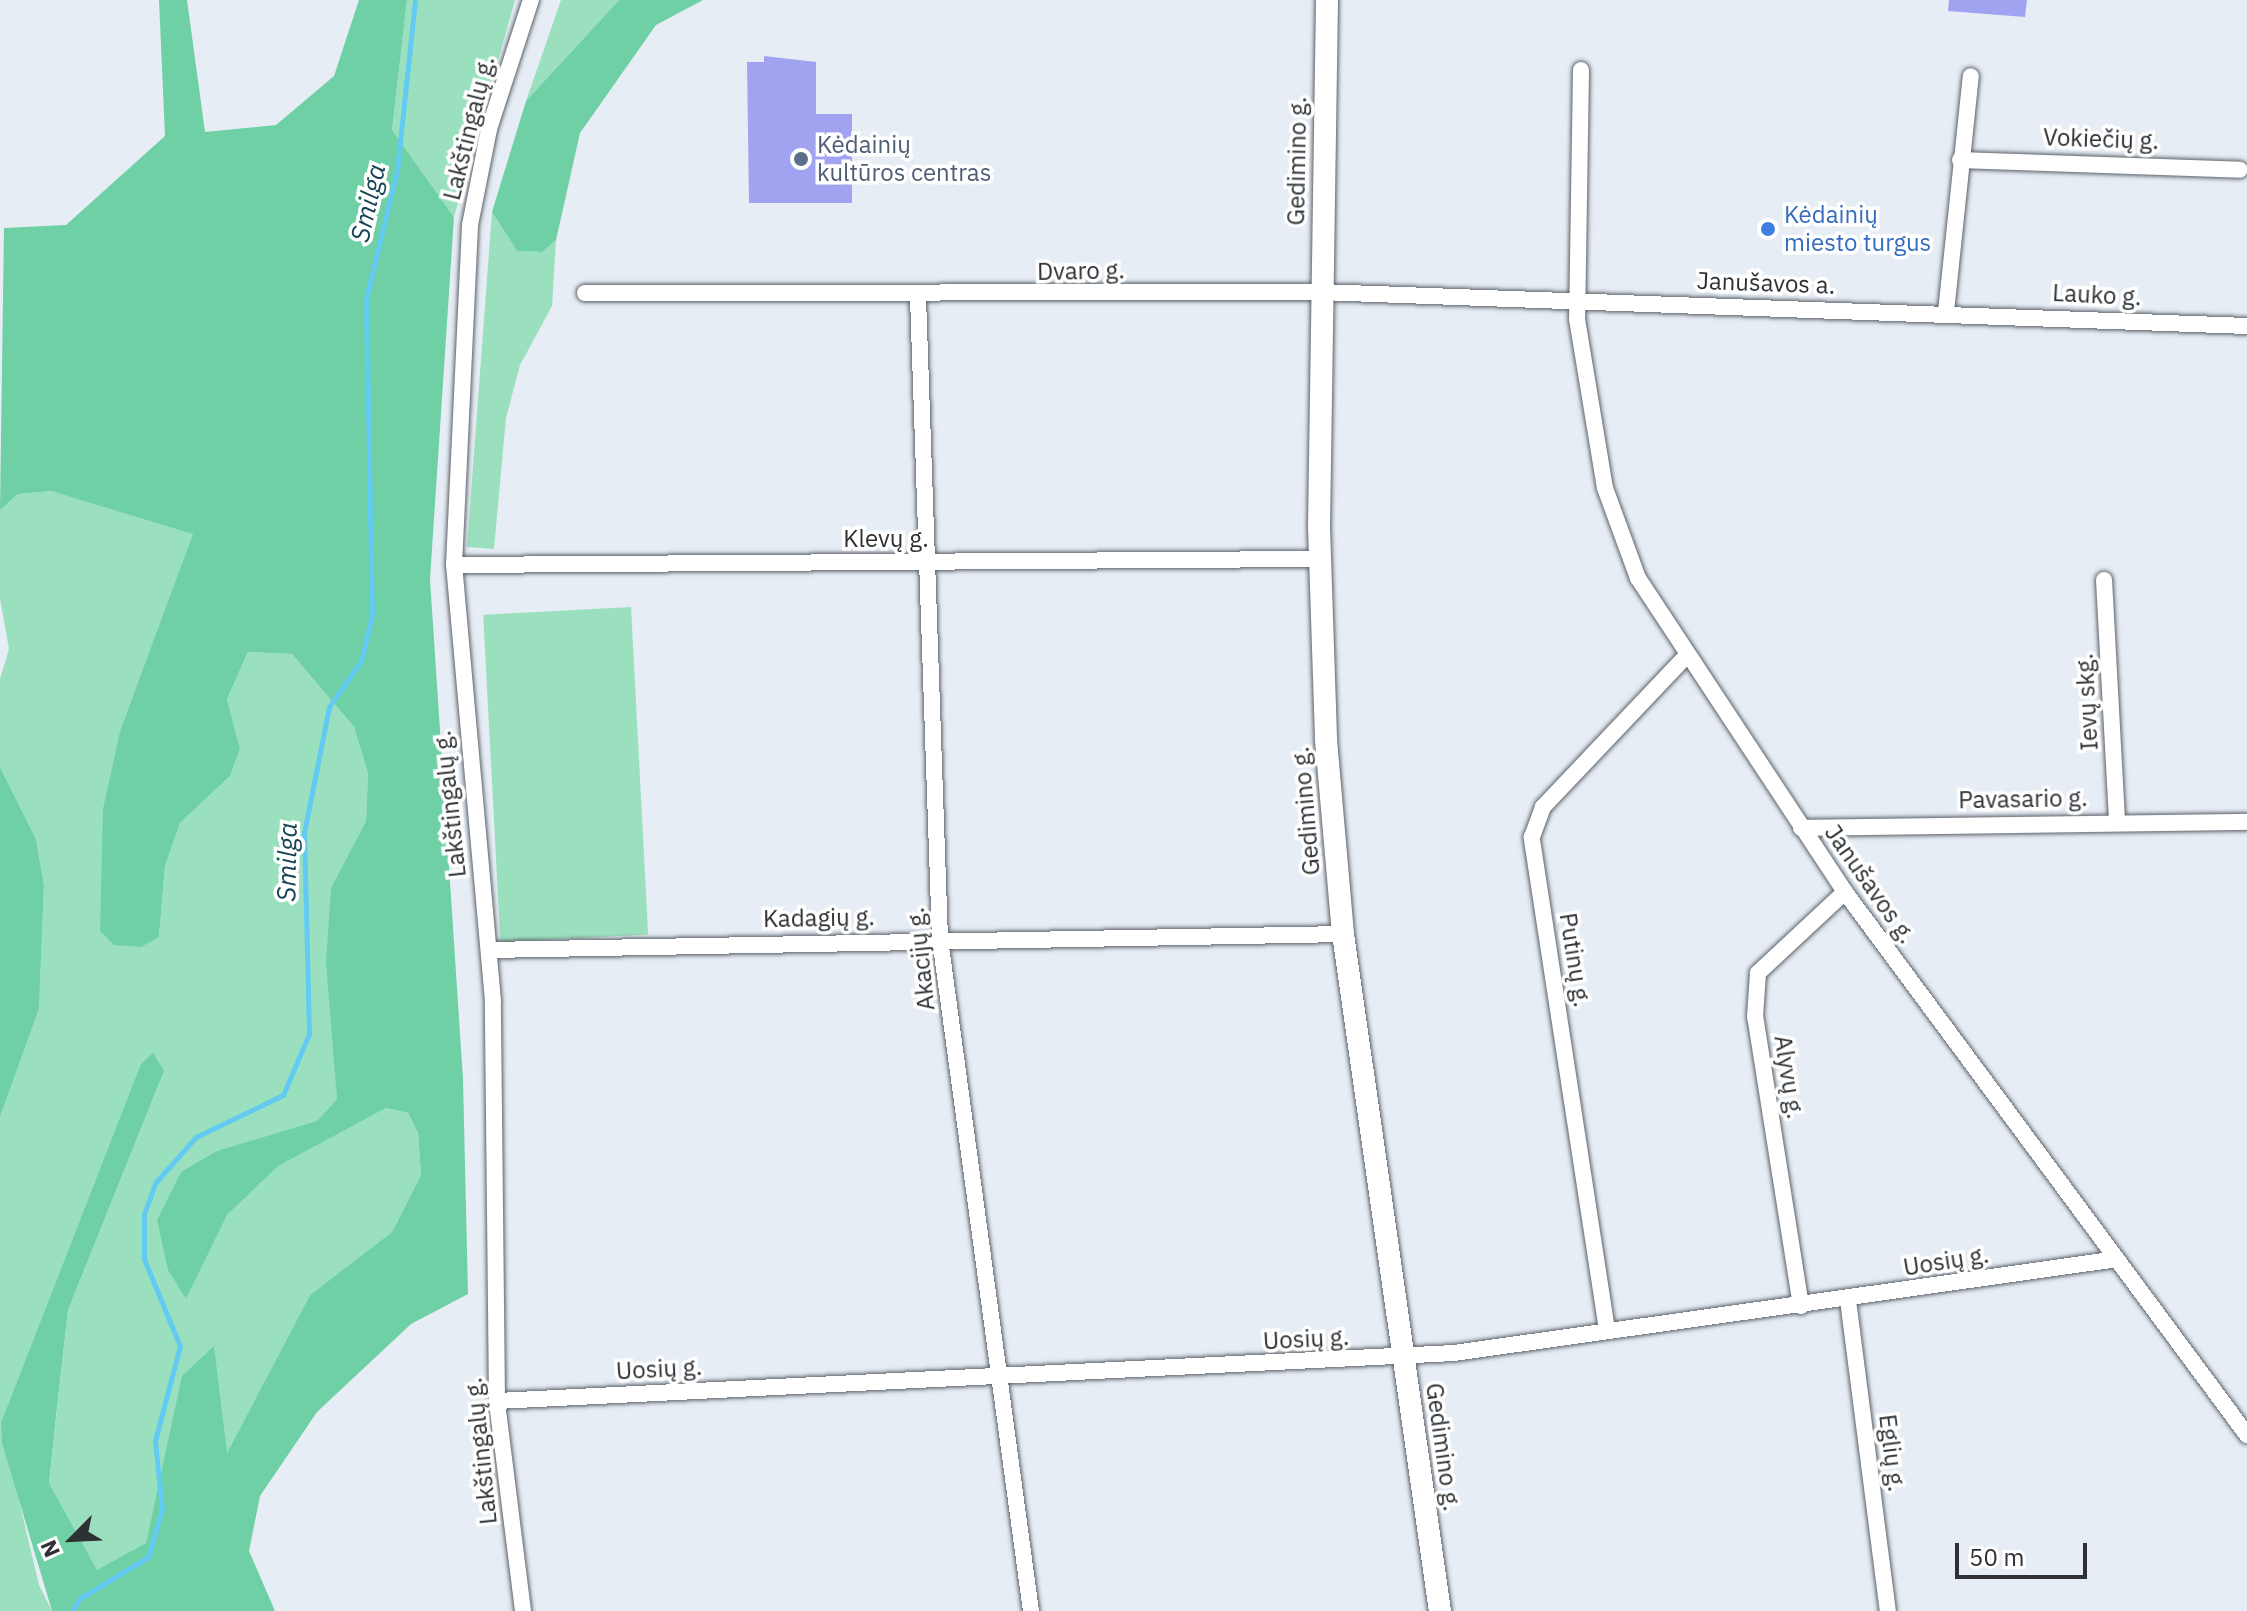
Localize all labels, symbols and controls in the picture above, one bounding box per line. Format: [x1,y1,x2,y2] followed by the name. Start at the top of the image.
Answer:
[437,53,501,203] street label: Lakštingalų g.
[1281,96,1313,226] street label: Gedimino g.
[2043,123,2159,155] street label: Vokiečių g.
[817,131,991,187] place label: Kėdainių kultūros centras
[792,150,810,168] marker: Kėdainių kultūros centras
[344,161,392,245] water label: Smilga
[1784,201,1931,257] place label: Kėdainių miesto turgus
[1759,220,1777,238] marker: Kėdainių miesto turgus
[1037,256,1125,286] street label: Dvaro g.
[1696,266,1836,300] street label: Janušavos a.
[2052,278,2142,312] street label: Lauko g.
[843,525,929,553] street label: Klevų g.
[2070,653,2104,751] street label: Ievų skg.
[428,729,472,879] street label: Lakštingalų g.
[1286,746,1326,876] street label: Gedimino g.
[1958,783,2088,815] street label: Pavasario g.
[1818,819,1922,949] street label: Janušavos g.
[271,822,303,902] water label: Smilga
[763,903,875,933] street label: Kadagių g.
[901,906,941,1012] street label: Akacijų g.
[1553,911,1597,1009] street label: Putinų g.
[1768,1033,1810,1121] street label: Alyvų g.
[1901,1240,1991,1282] street label: Uosių g.
[1262,1322,1350,1356] street label: Uosių g.
[615,1352,703,1386] street label: Uosių g.
[459,1376,503,1526] street label: Lakštingalų g.
[1420,1381,1466,1513] street label: Gedimino g.
[1873,1413,1911,1493] street label: Eglių g.
[32,1499,112,1579] north arrow
[1959,1527,2091,1577] scale bar
[33,1536,66,1562] text: N
[1969,1541,2024,1573] text: 50 m

